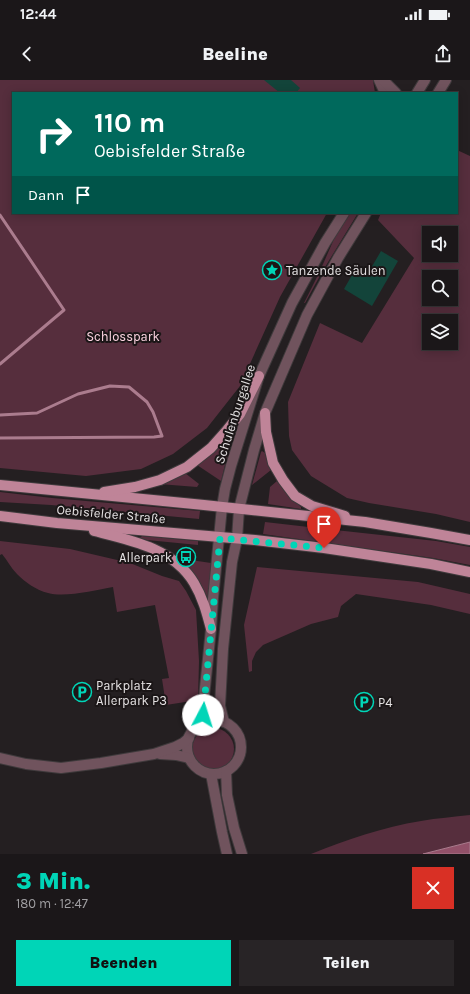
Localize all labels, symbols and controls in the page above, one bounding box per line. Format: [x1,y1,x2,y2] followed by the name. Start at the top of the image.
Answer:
[20,5,56,23] text: 12:44
[16,43,38,65] icon: back
[202,43,268,65] text: Beeline
[432,43,454,65] icon: share
[94,106,165,139] text: 110 m
[28,108,80,160] icon: right
[94,140,245,162] text: Oebisfelder Straße
[72,184,94,206] icon: arrive
[28,186,64,204] text: Dann
[422,226,458,350] map controls
[422,226,458,262] button: sound
[261,259,283,281] place icon: Tanzende Säulen
[286,263,386,278] place label: Tanzende Säulen
[422,270,458,306] button: search
[422,314,458,350] button: layers
[86,329,160,344] park label: Schlosspark
[212,362,258,466] street label: Schulenburgallee
[56,502,166,526] street label: Oebisfelder Straße
[307,507,341,548] pin
[313,513,335,535] icon: arrive
[175,546,197,568] bus stop icon: Allerpark
[119,550,172,565] place label: Allerpark
[96,678,167,708] place label: Parkplatz Allerpark P3
[71,681,93,703] parking icon: Parkplatz Allerpark P3
[353,691,375,713] parking icon: P4
[182,694,224,736] position arrow
[378,695,392,710] place label: P4
[16,867,90,895] text: 3 Min.
[412,867,454,909] button: close
[16,896,88,911] text: 180 m · 12:47
[16,940,231,986] button: Beenden
[239,940,454,986] button: Teilen

